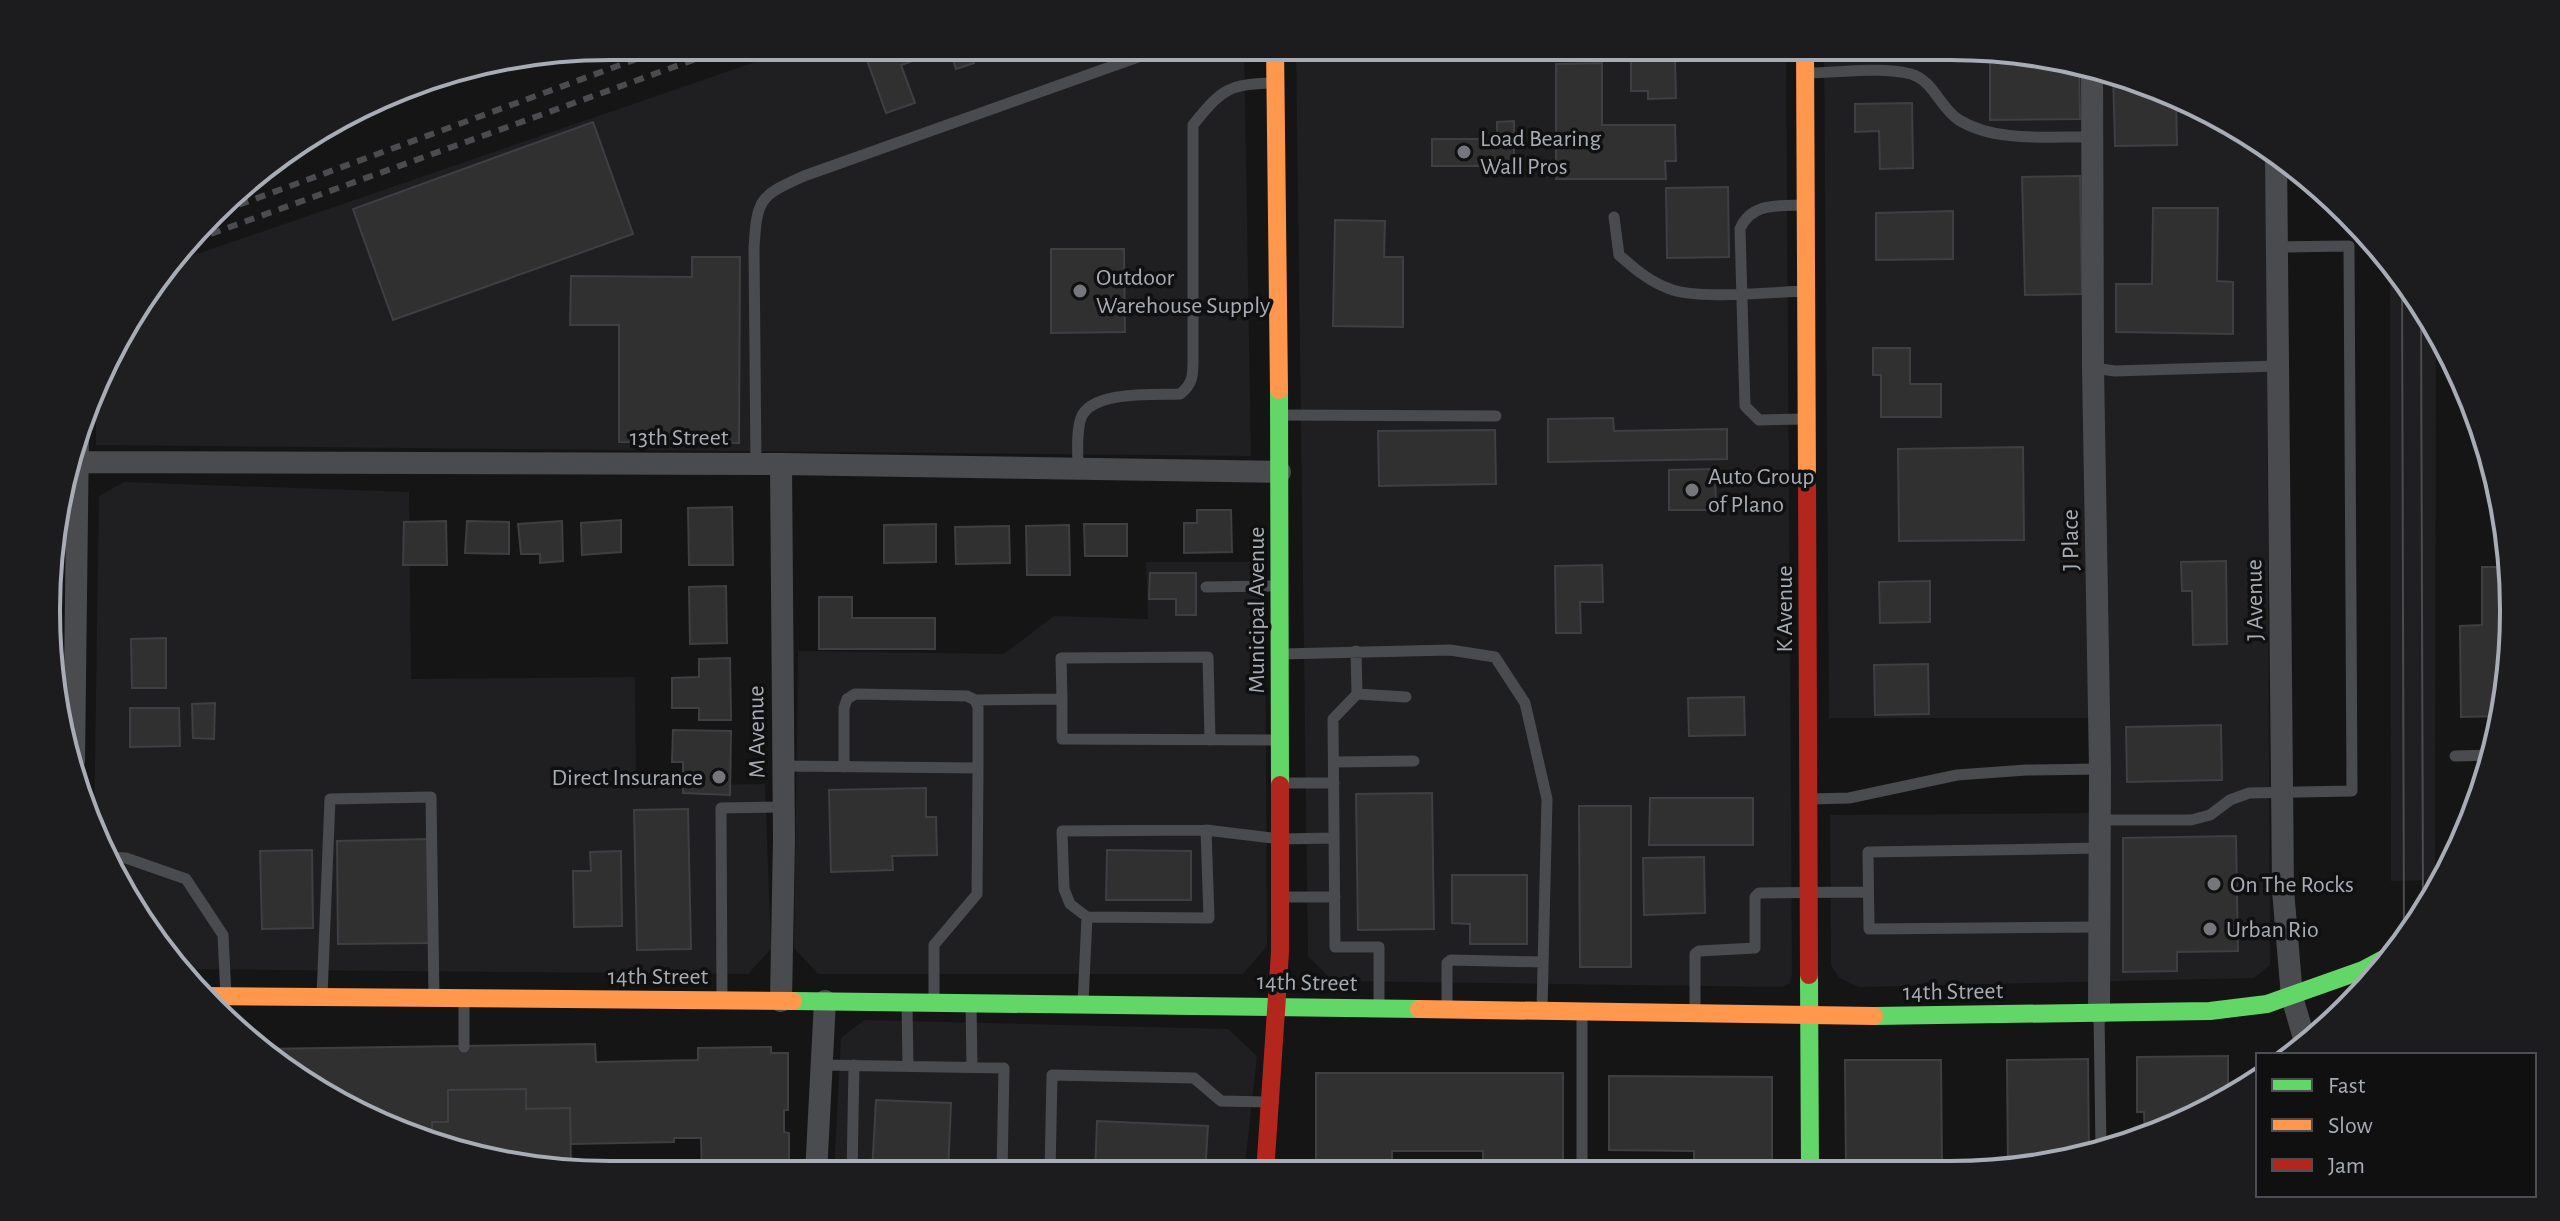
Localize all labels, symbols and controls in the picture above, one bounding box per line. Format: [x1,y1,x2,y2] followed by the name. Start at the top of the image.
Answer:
[1480,127,1601,179] place label: Load Bearing Wall Pros
[1455,143,1473,161] marker: Load Bearing Wall Pros
[1096,266,1270,318] place label: Outdoor Warehouse Supply
[1071,282,1089,300] marker: Outdoor Warehouse Supply
[630,426,729,450] street label: 13th Street
[1708,465,1815,517] place label: Auto Group of Plano
[1683,481,1701,499] marker: Auto Group of Plano
[2058,509,2084,571] street label: J Place
[1245,527,1269,693] street label: Municipal Avenue
[2242,559,2268,641] street label: J Avenue
[1773,565,1797,653] street label: K Avenue
[744,685,770,779] street label: M Avenue
[552,766,703,790] place label: Direct Insurance
[710,768,728,786] marker: Direct Insurance
[2230,873,2354,897] place label: On The Rocks
[2205,875,2223,893] marker: On The Rocks
[2226,918,2319,942] place label: Urban Rio
[2201,920,2219,938] marker: Urban Rio
[608,965,709,989] street label: 14th Street
[1257,970,1358,996] street label: 14th Street
[1903,979,2004,1005] street label: 14th Street
[2256,1053,2536,1197] legend
[2328,1074,2366,1098] text: Fast
[2328,1114,2373,1138] text: Slow
[2328,1154,2365,1178] text: Jam

